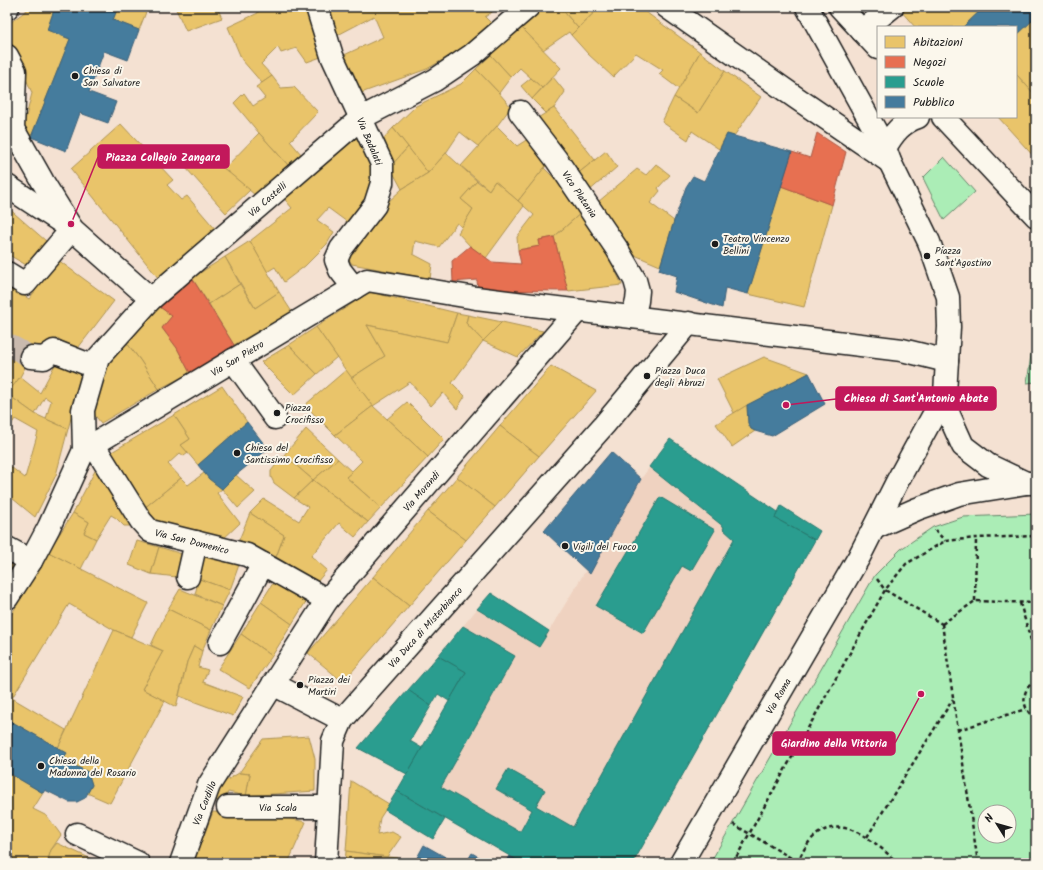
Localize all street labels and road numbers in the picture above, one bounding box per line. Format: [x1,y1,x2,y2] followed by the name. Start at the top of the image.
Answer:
[352,115,387,168] street label: Via Badalati
[557,168,601,222] street label: Vico Platania
[245,178,291,221] street label: Via Castelli
[208,336,268,381] street label: Via San Pietro
[399,467,444,516] street label: Via Morandi
[153,525,231,559] street label: Via San Domenico
[385,583,467,672] street label: Via Duca di Misterbianco
[762,675,796,718] street label: Via Roma
[189,778,221,828] street label: Via Cardillo
[259,800,297,816] street label: Via Scala

